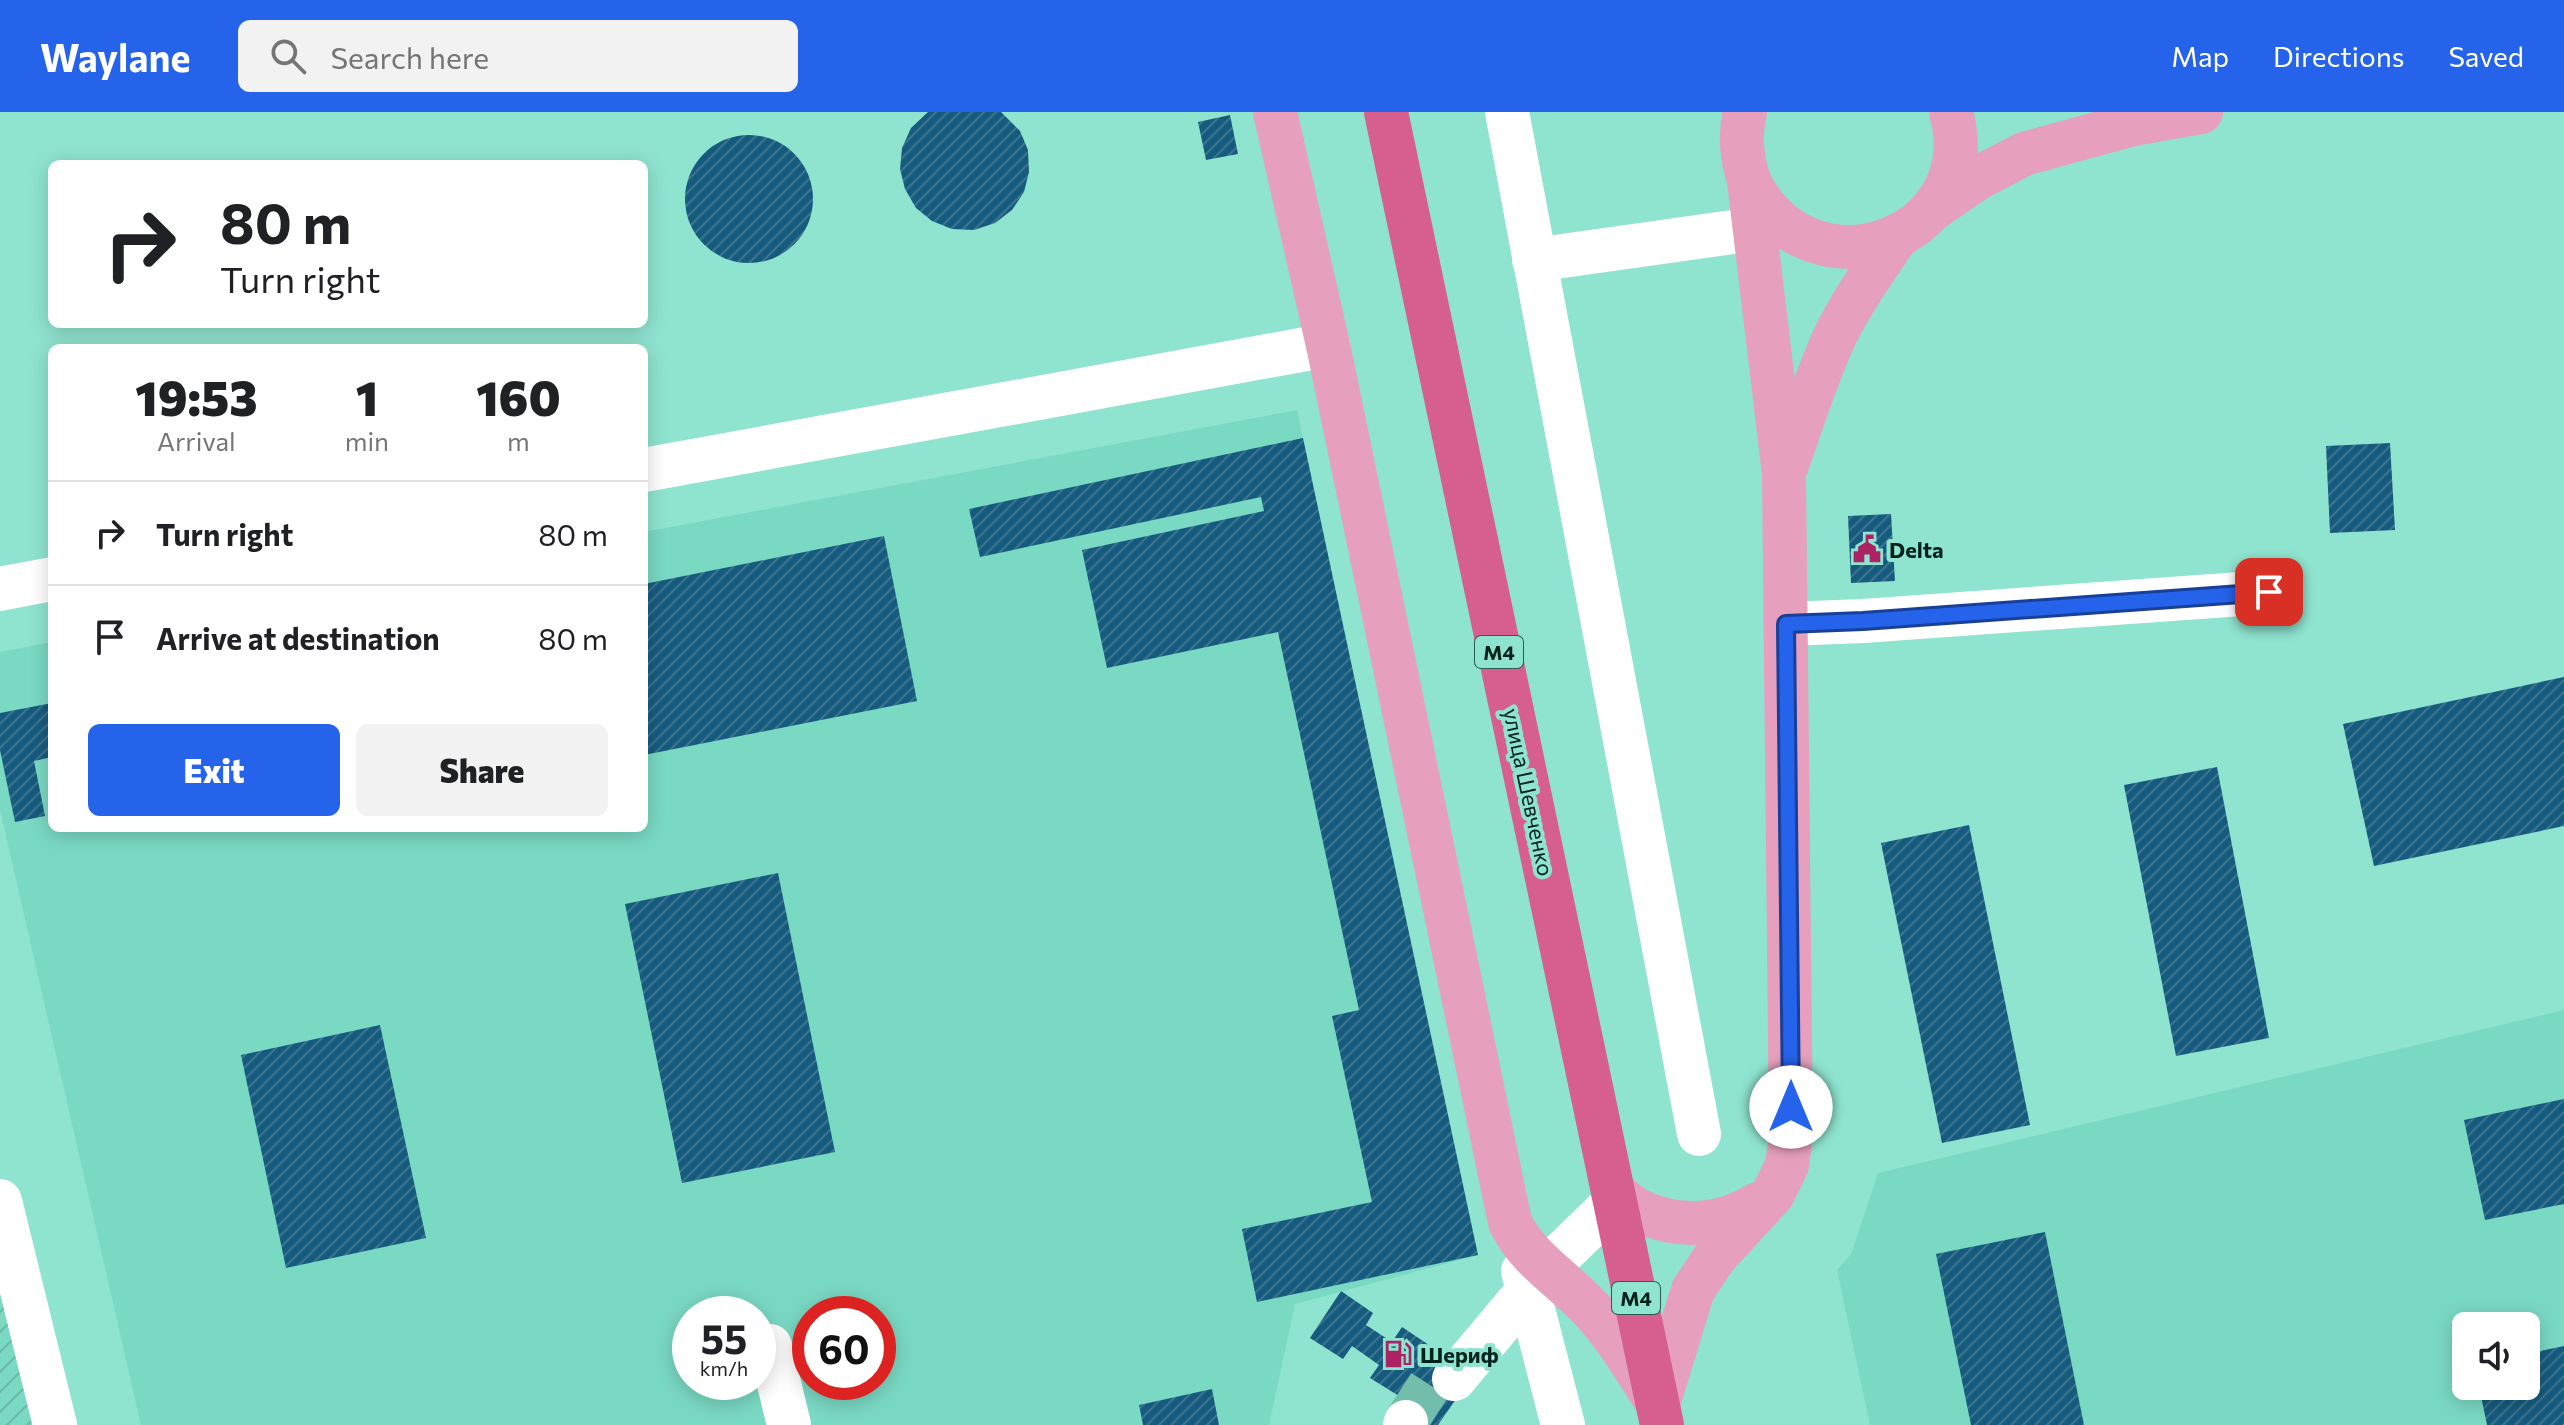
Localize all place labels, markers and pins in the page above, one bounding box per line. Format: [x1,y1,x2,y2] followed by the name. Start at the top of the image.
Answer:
[1852,534,1882,564] public building icon: Delta
[1889,536,1944,563] place label: Delta
[2235,558,2303,626] pin
[1383,1339,1413,1369] fuel station icon: Шериф
[1420,1341,1499,1368] place label: Шериф

